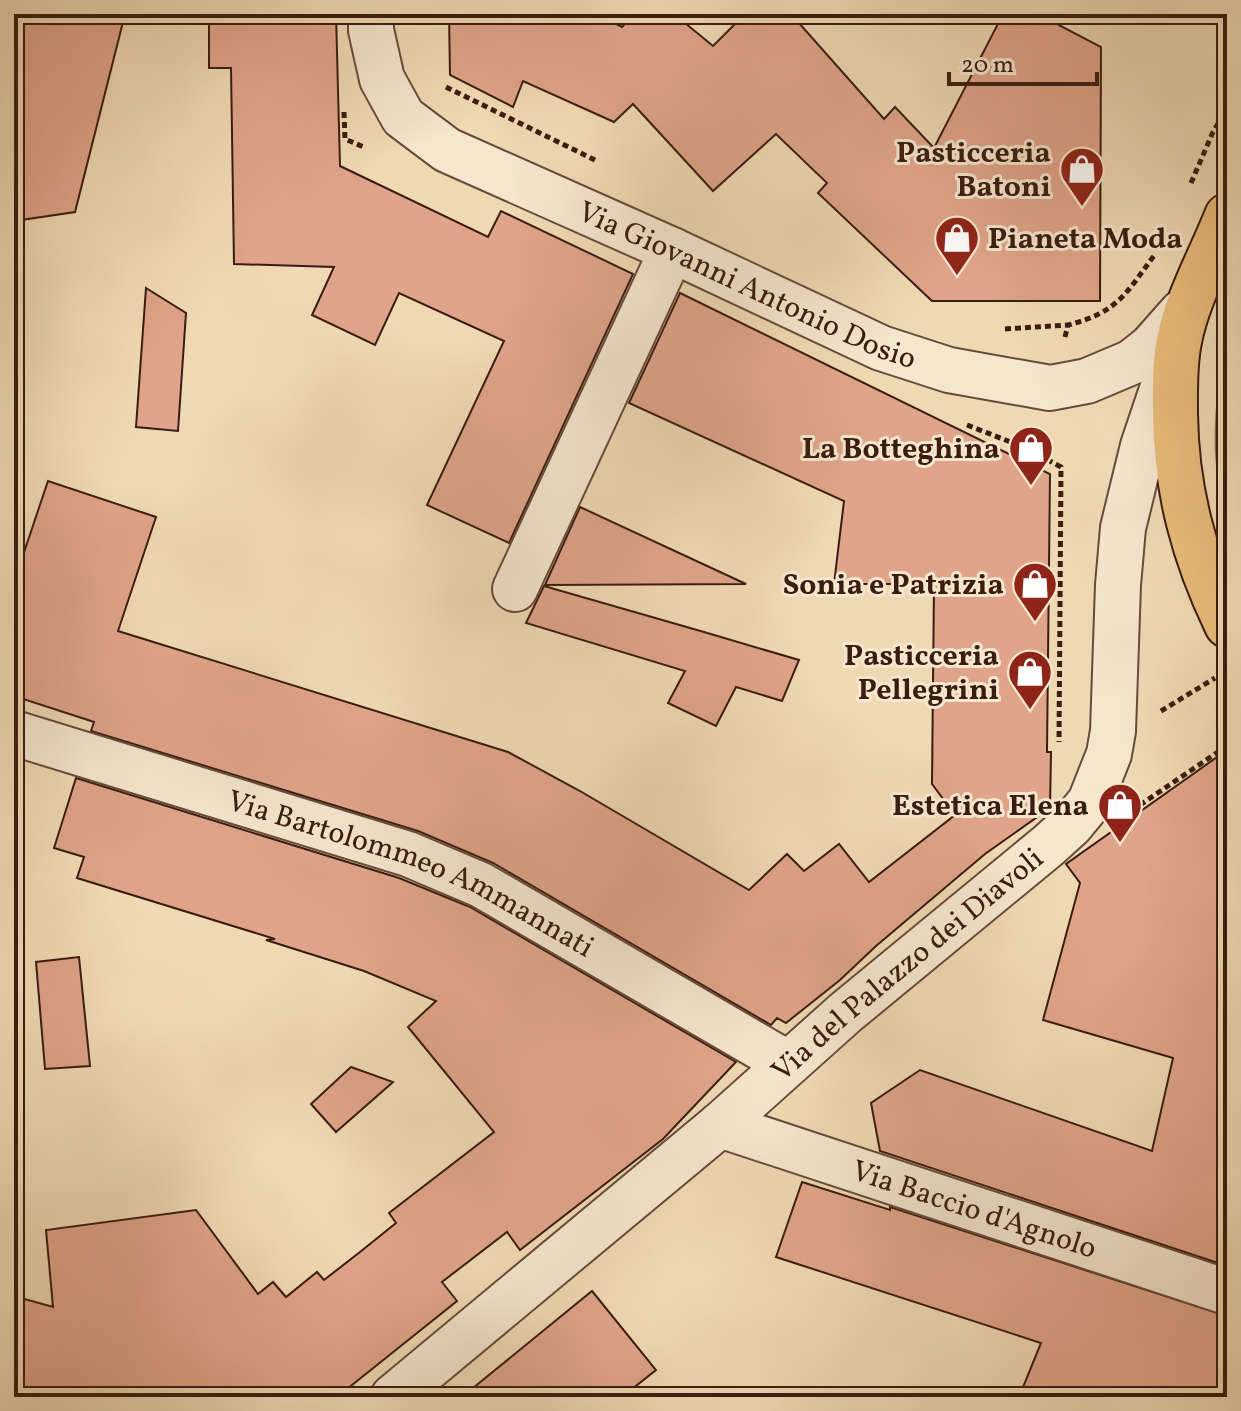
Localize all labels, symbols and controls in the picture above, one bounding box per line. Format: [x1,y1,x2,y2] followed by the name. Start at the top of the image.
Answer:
[949,36,1097,86] scale bar
[961,49,1014,83] text: 20 m
[896,133,1051,209] place label: Pasticceria Batoni
[1058,145,1106,208] shop icon: Pasticceria Batoni
[571,192,921,381] street label: Via Giovanni Antonio Dosio
[933,214,981,277] shop icon: Pianeta Moda
[988,219,1183,261] place label: Pianeta Moda
[1007,424,1055,487] shop icon: La Botteghina
[802,429,1000,471] place label: La Botteghina
[1011,560,1059,623] shop icon: Sonia e Patrizia
[783,565,1004,607] place label: Sonia e Patrizia
[844,636,999,712] place label: Pasticceria Pellegrini
[1006,648,1054,711] shop icon: Pasticceria Pellegrini
[222,781,601,969] street label: Via Bartolommeo Ammannati
[1096,781,1144,844] shop icon: Estetica Elena
[892,786,1089,828] place label: Estetica Elena
[763,839,1053,1092] street label: Via del Palazzo dei Diavoli
[846,1151,1102,1271] street label: Via Baccio d'Agnolo

